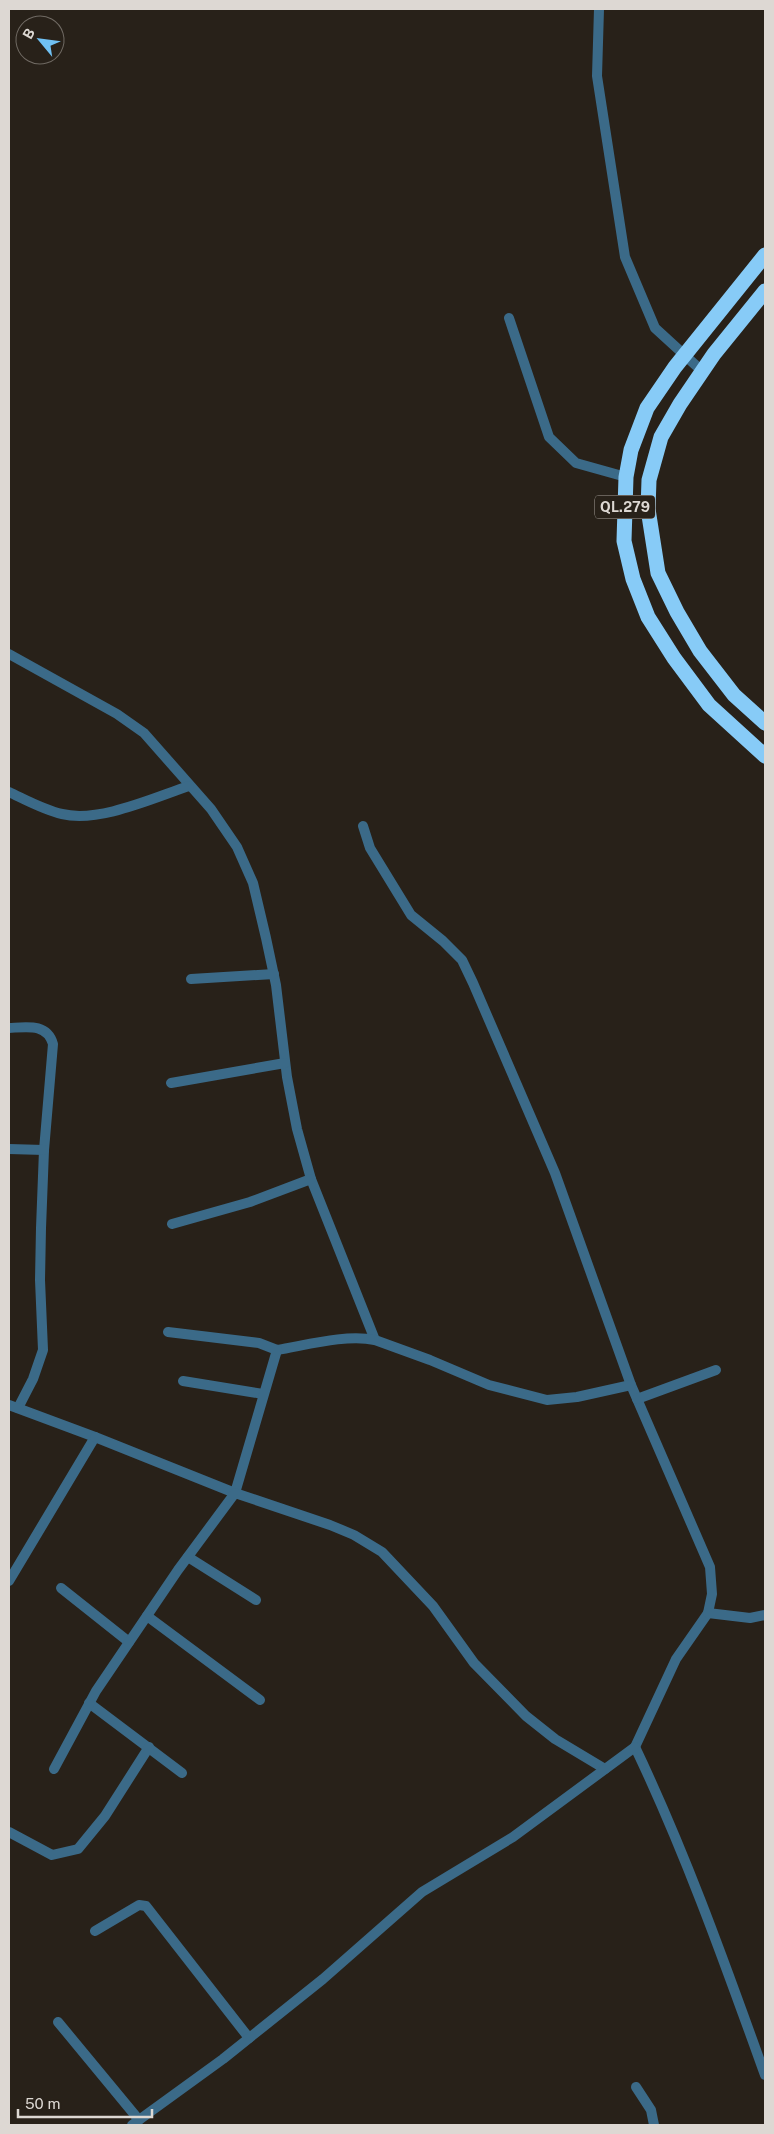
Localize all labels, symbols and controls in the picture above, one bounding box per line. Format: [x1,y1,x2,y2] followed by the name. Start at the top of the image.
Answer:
[15,15,65,65] north arrow
[19,26,38,42] text: B
[595,496,655,518] road number: QL.279
[18,2086,151,2118] scale bar
[25,2095,60,2112] text: 50 m

